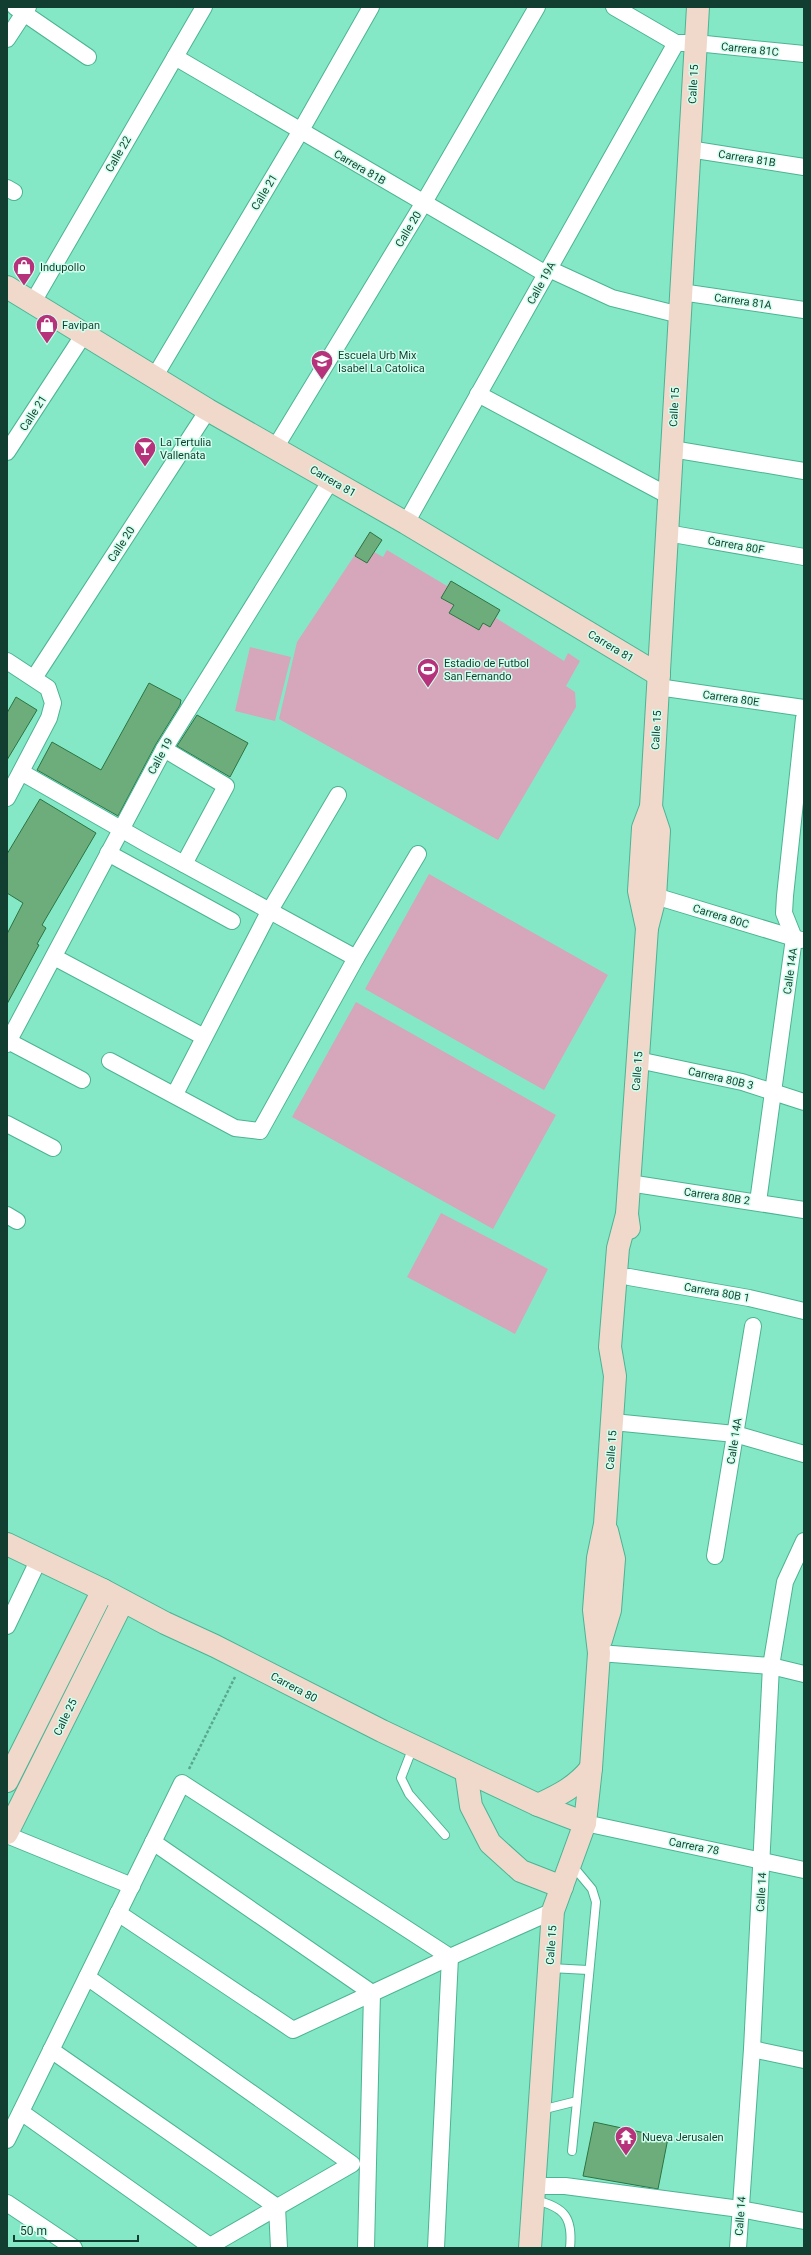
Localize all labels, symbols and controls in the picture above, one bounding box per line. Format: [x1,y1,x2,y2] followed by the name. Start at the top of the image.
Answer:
[720,40,780,59] street label: Carrera 81C
[686,64,701,104] street label: Calle 15
[103,134,134,175] street label: Calle 22
[331,147,388,188] street label: Carrera 81B
[717,148,777,169] street label: Carrera 81B
[249,172,280,213] street label: Calle 21
[393,209,424,250] street label: Calle 20
[11,254,37,287] shop icon: Indupollo
[524,259,559,307] street label: Calle 19A
[40,261,85,274] place label: Indupollo
[713,291,773,312] street label: Carrera 81A
[34,312,60,345] shop icon: Favipan
[62,319,100,332] place label: Favipan
[309,348,335,381] school or university icon: Escuela Urb Mix Isabel La Catolica
[338,349,425,375] place label: Escuela Urb Mix Isabel La Catolica
[667,387,682,427] street label: Calle 15
[17,393,50,433] street label: Calle 21
[132,435,158,468] bar icon: La Tertulia Vallenata
[160,436,211,462] place label: La Tertulia Vallenata
[307,463,358,500] street label: Carrera 81
[105,524,138,564] street label: Calle 20
[707,534,765,557] street label: Carrera 80F
[586,628,636,665] street label: Carrera 81
[415,656,441,689] sports icon: Estadio de Futbol San Fernando
[444,657,529,683] place label: Estadio de Futbol San Fernando
[702,688,760,709] street label: Carrera 80E
[649,710,664,750] street label: Calle 15
[145,736,176,777] street label: Calle 19
[691,902,751,931] street label: Carrera 80C
[781,946,800,995] street label: Calle 14A
[630,1051,645,1091] street label: Calle 15
[687,1065,755,1092] street label: Carrera 80B 3
[683,1185,751,1208] street label: Carrera 80B 2
[683,1280,751,1305] street label: Carrera 80B 1
[724,1416,745,1465] street label: Calle 14A
[604,1430,619,1470] street label: Calle 15
[268,1670,319,1705] street label: Carrera 80
[51,1697,80,1738] street label: Calle 25
[668,1835,720,1858] street label: Carrera 78
[754,1872,769,1912] street label: Calle 14
[544,1925,559,1965] street label: Calle 15
[613,2124,639,2157] temple icon: Nueva Jerusalen
[642,2131,724,2144] place label: Nueva Jerusalen
[733,2196,748,2236] street label: Calle 14
[14,2217,138,2243] scale bar
[20,2224,47,2238] text: 50 m

